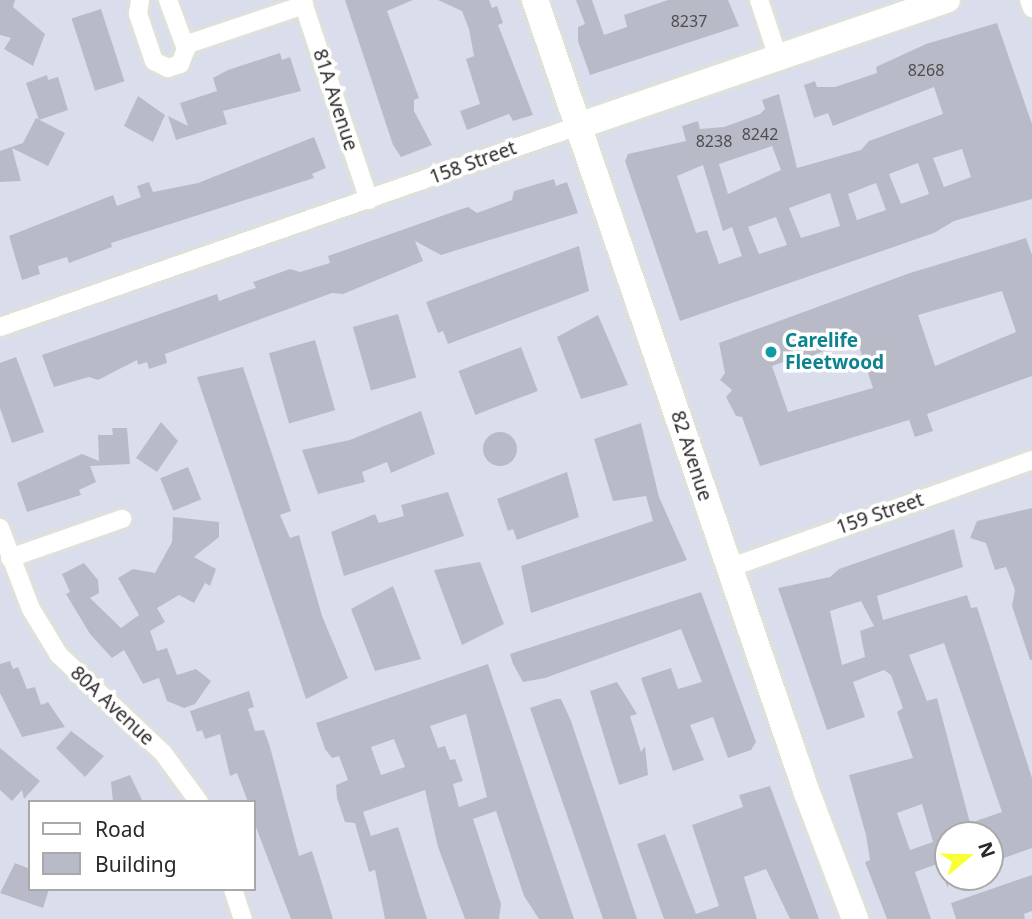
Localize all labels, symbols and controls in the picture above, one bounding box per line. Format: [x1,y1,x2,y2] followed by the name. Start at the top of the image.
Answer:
[671,11,707,31] house number: 8237
[308,46,362,154] street label: 81A Avenue
[908,60,944,80] house number: 8268
[742,124,778,144] house number: 8242
[696,131,732,151] house number: 8238
[427,137,519,189] street label: 158 Street
[785,330,884,374] place label: Carelife Fleetwood
[763,344,779,360] marker: Carelife Fleetwood
[666,408,716,504] street label: 82 Avenue
[833,488,927,540] street label: 159 Street
[66,662,158,750] street label: 80A Avenue
[28,800,256,891] legend
[95,815,145,843] text: Road
[934,821,1004,891] north arrow
[972,838,1002,861] text: N
[95,850,177,878] text: Building

